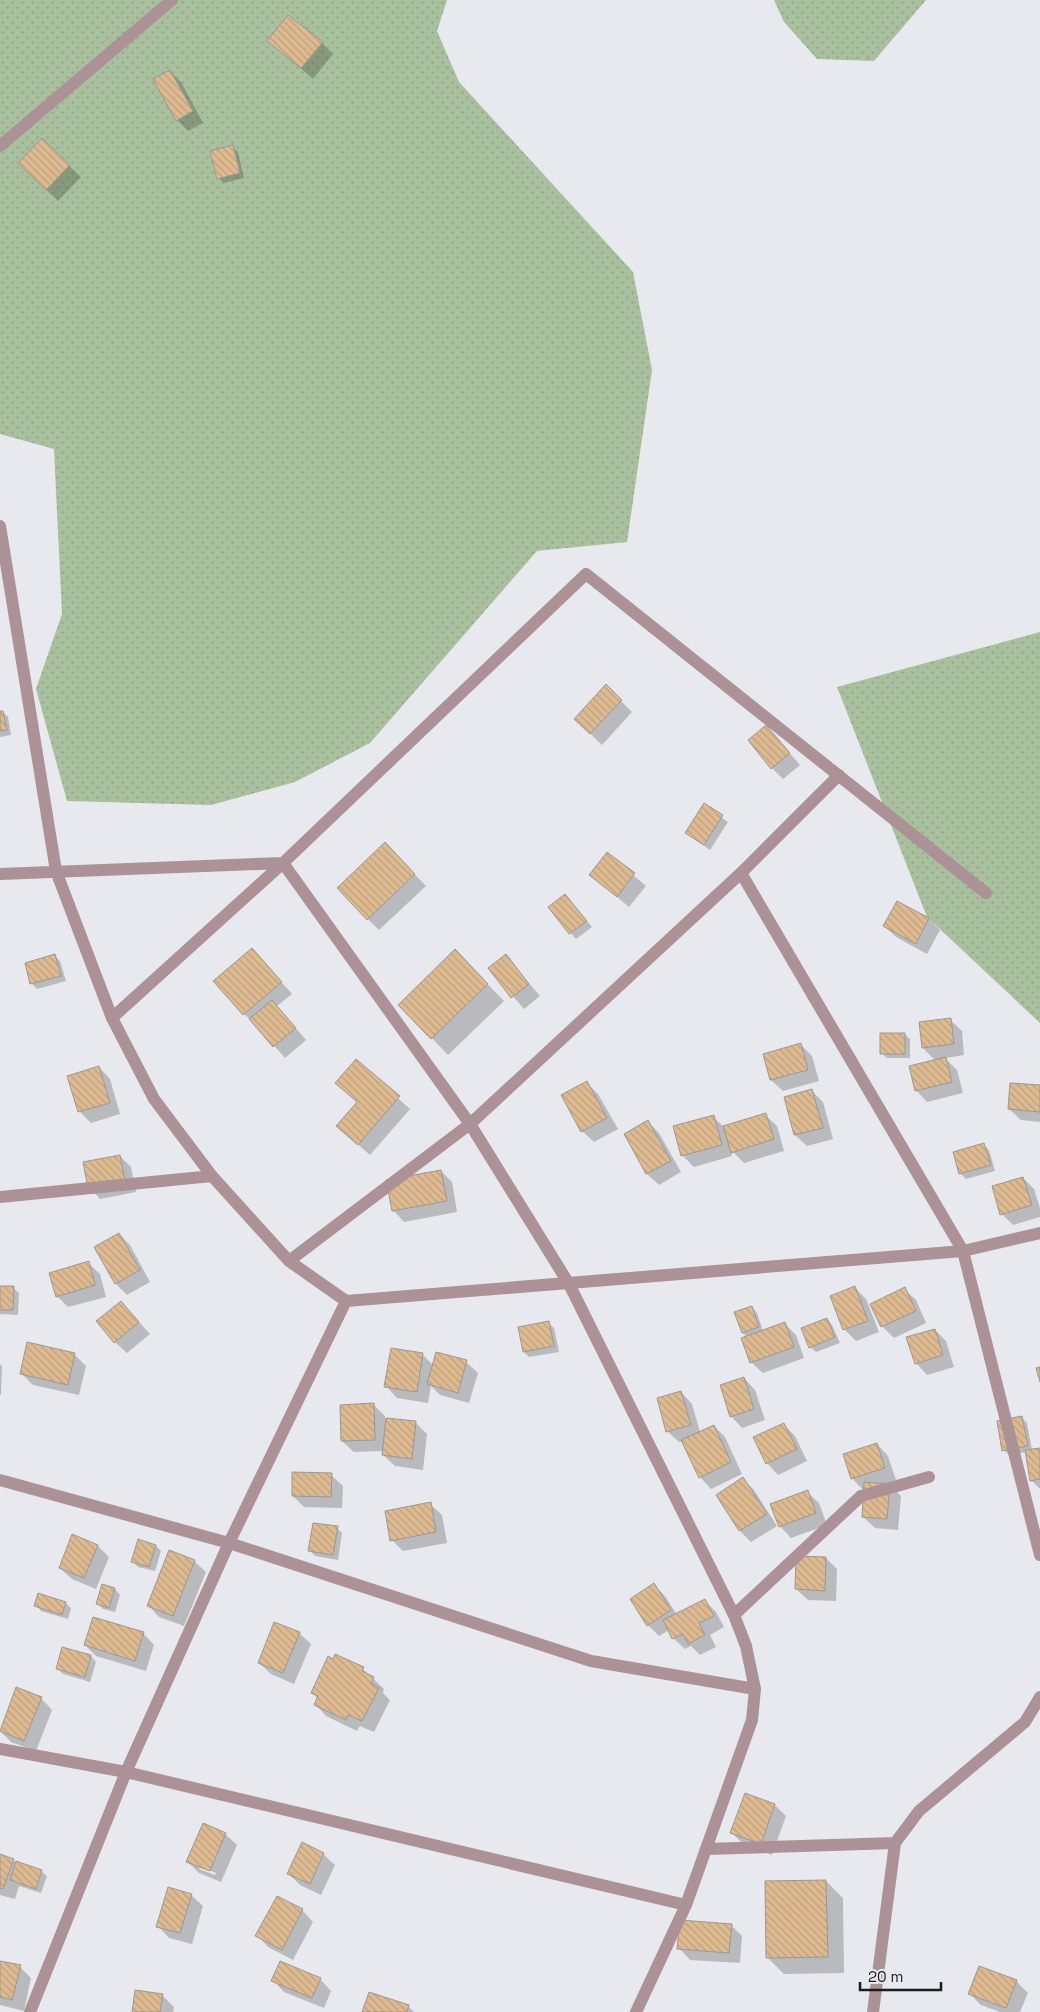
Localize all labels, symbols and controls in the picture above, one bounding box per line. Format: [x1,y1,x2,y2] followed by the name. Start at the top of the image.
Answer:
[860,1960,941,1992] scale bar
[868,1967,903,1986] text: 20 m

